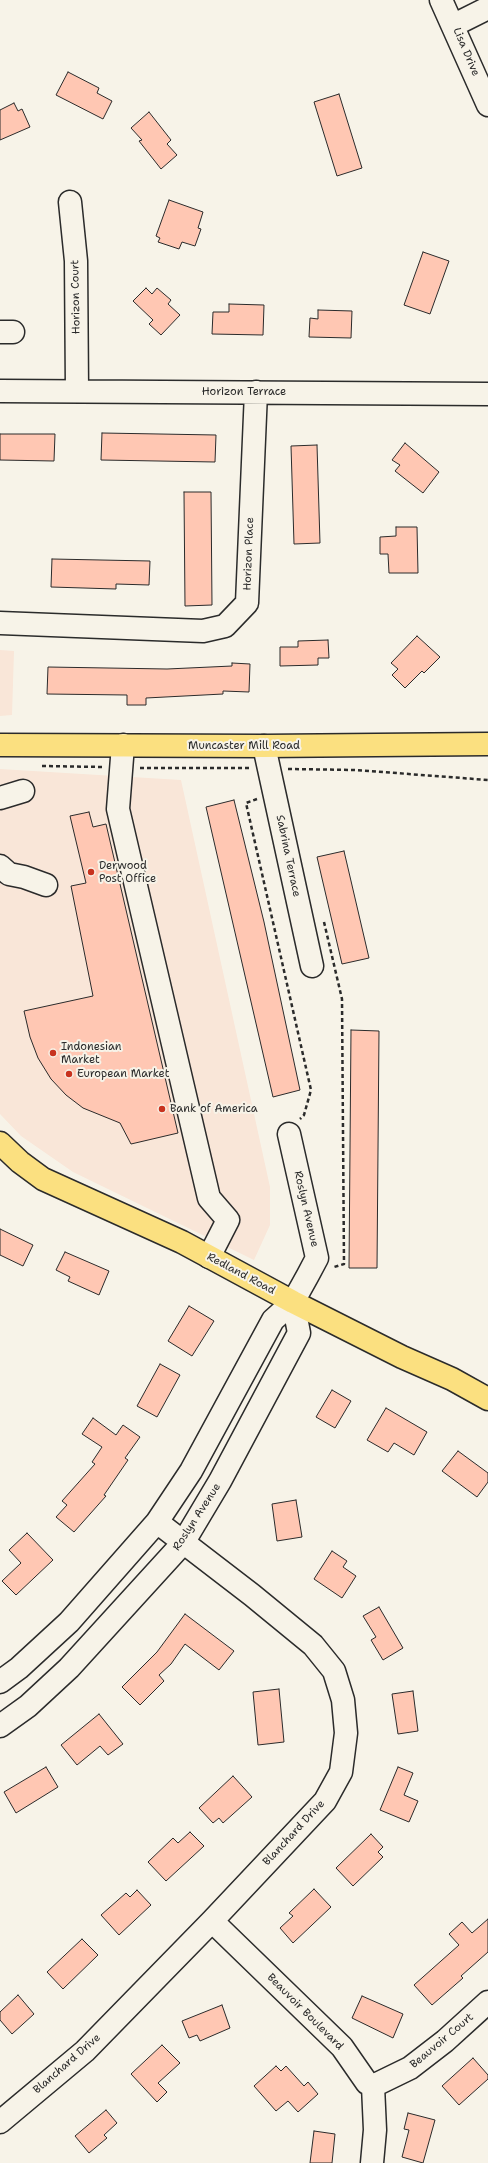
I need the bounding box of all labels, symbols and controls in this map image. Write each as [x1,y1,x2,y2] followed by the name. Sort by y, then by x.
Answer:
[450,26,482,78] street label: Lisa Drive
[69,260,83,334] street label: Horizon Court
[202,385,286,399] street label: Horizon Terrace
[241,517,257,591] street label: Horizon Place
[188,739,300,753] street label: Muncaster Mill Road
[273,814,303,898] street label: Sabrina Terrace
[99,859,156,885] place label: Derwood Post Office
[86,867,96,877] marker: Derwood Post Office
[61,1040,121,1066] place label: Indonesian Market
[48,1048,58,1058] marker: Indonesian Market
[77,1067,169,1081] place label: European Market
[64,1069,74,1079] marker: European Market
[170,1102,258,1116] place label: Bank of America
[157,1104,167,1114] marker: Bank of America
[291,1170,321,1248] street label: Roslyn Avenue
[205,1250,277,1298] street label: Redland Road
[170,1481,224,1553] street label: Roslyn Avenue
[260,1798,328,1868] street label: Blanchard Drive
[264,1971,346,2053] street label: Beauvoir Boulevard
[408,2011,476,2071] street label: Beauvoir Court
[31,2031,103,2097] street label: Blanchard Drive

